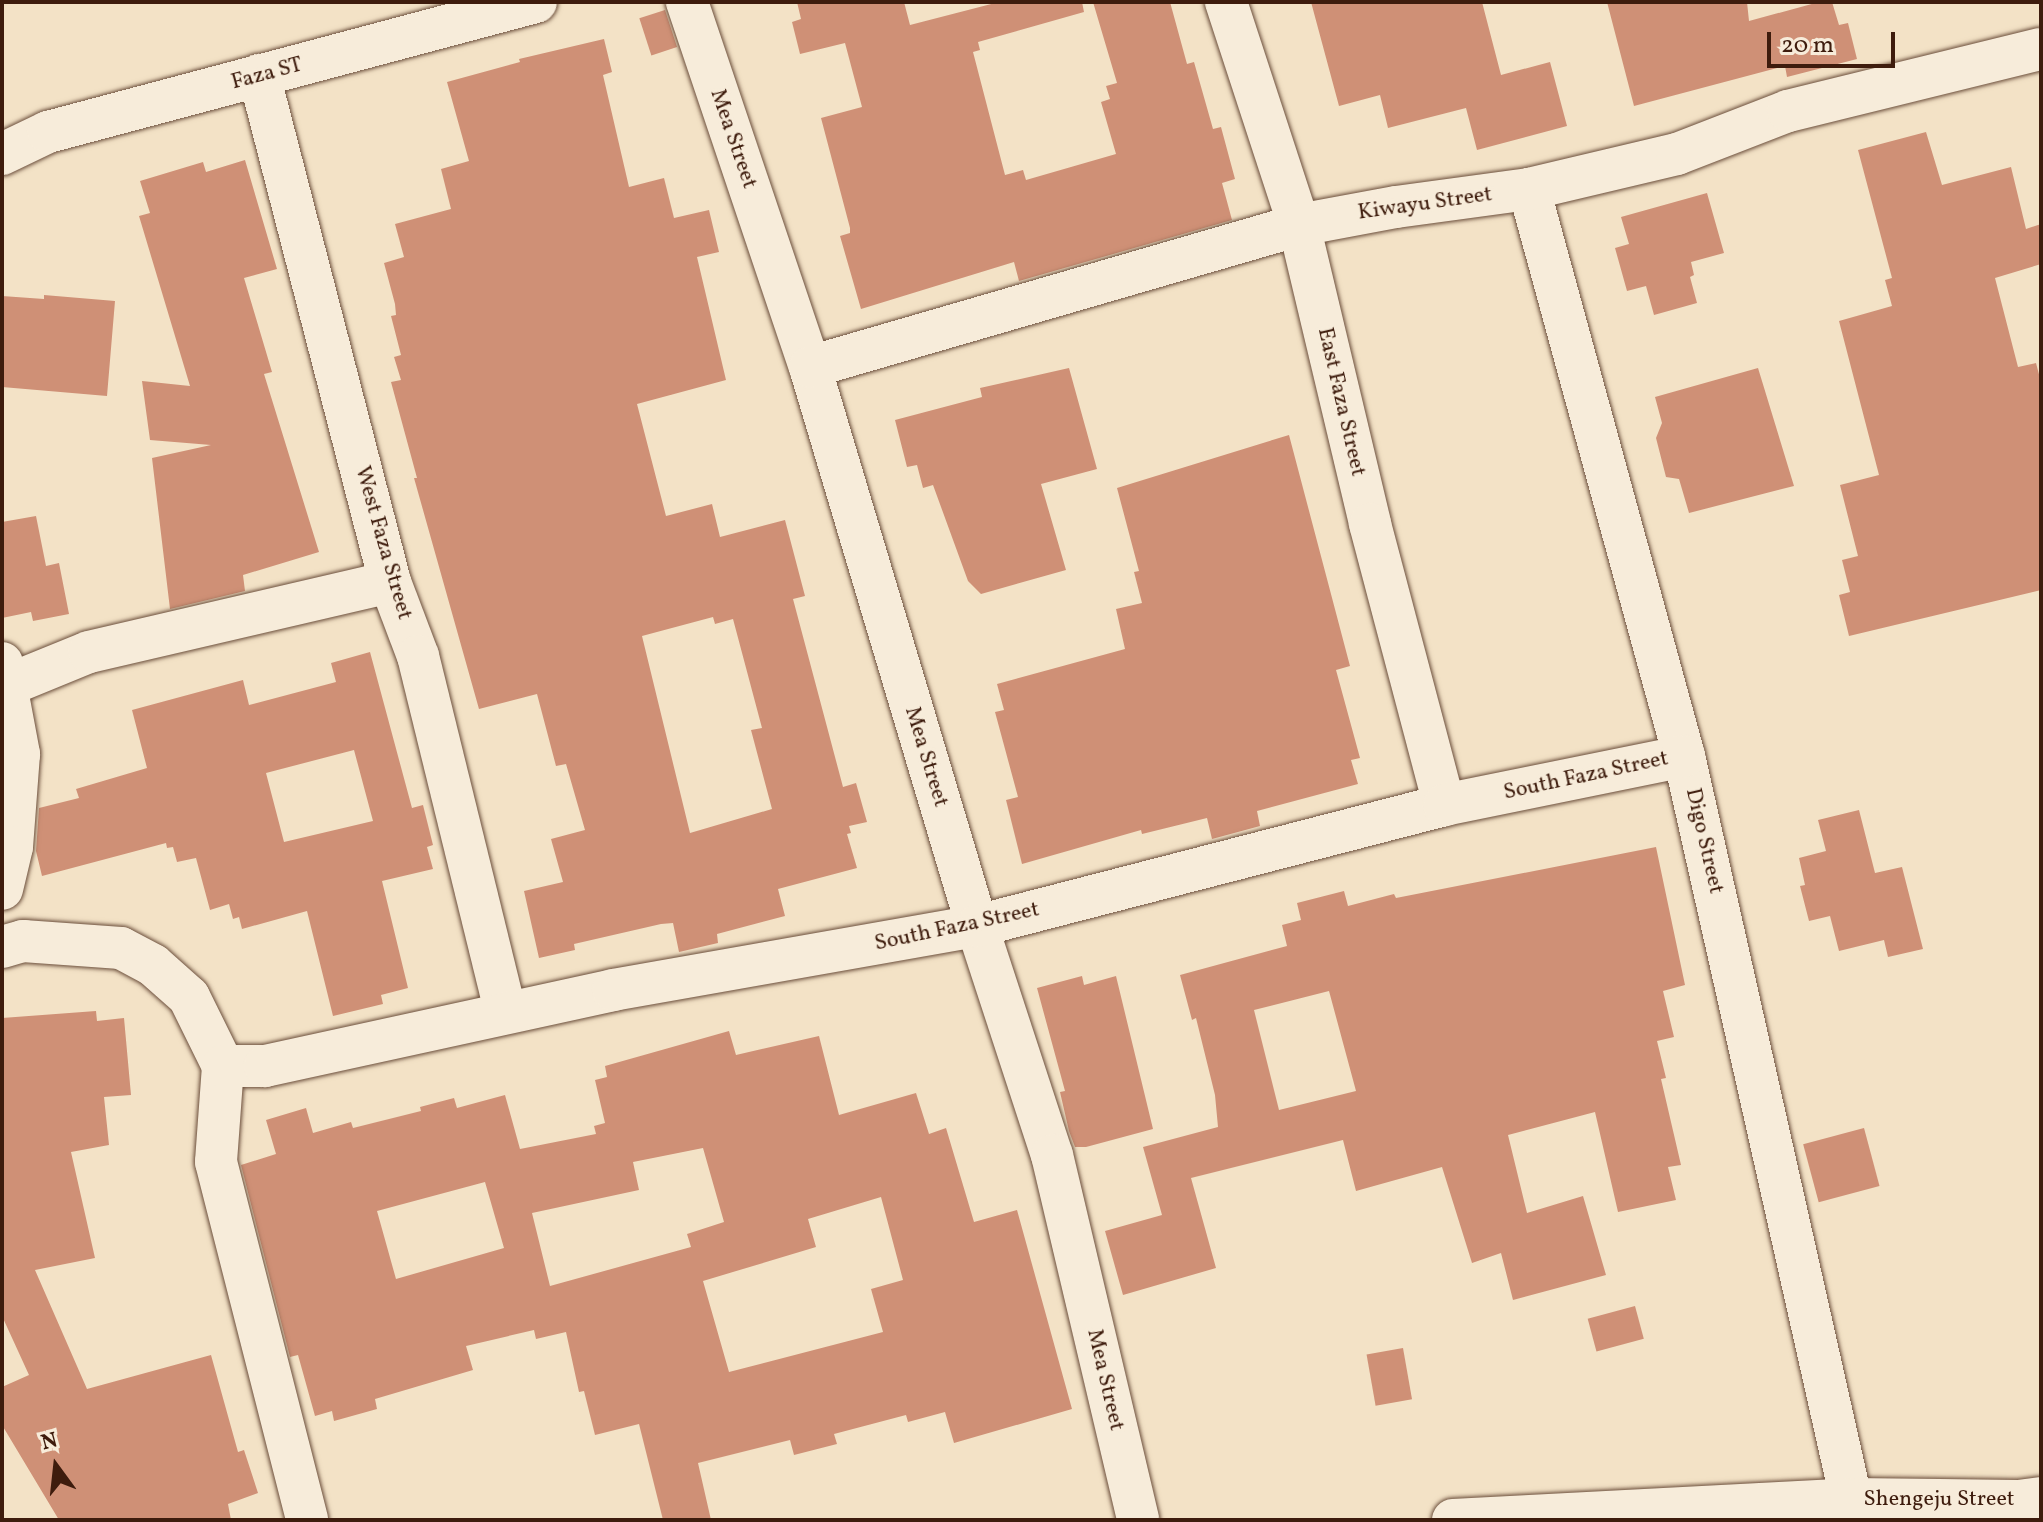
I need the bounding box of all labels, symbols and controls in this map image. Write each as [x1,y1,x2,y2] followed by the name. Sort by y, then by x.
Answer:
[1771,16,1899,66] scale bar
[1781,29,1834,63] text: 20 m
[228,52,306,96] street label: Faza ST
[704,86,762,192] street label: Mea Street
[1356,182,1494,226] street label: Kiwayu Street
[1311,325,1371,479] street label: East Faza Street
[348,463,418,623] street label: West Faza Street
[898,704,954,810] street label: Mea Street
[1501,746,1671,806] street label: South Faza Street
[1679,786,1729,896] street label: Digo Street
[872,897,1042,957] street label: South Faza Street
[1080,1327,1130,1433] street label: Mea Street
[38,1425,61,1459] text: N
[16,1426,96,1506] north arrow
[1863,1487,2015,1513] street label: Shengeju Street

